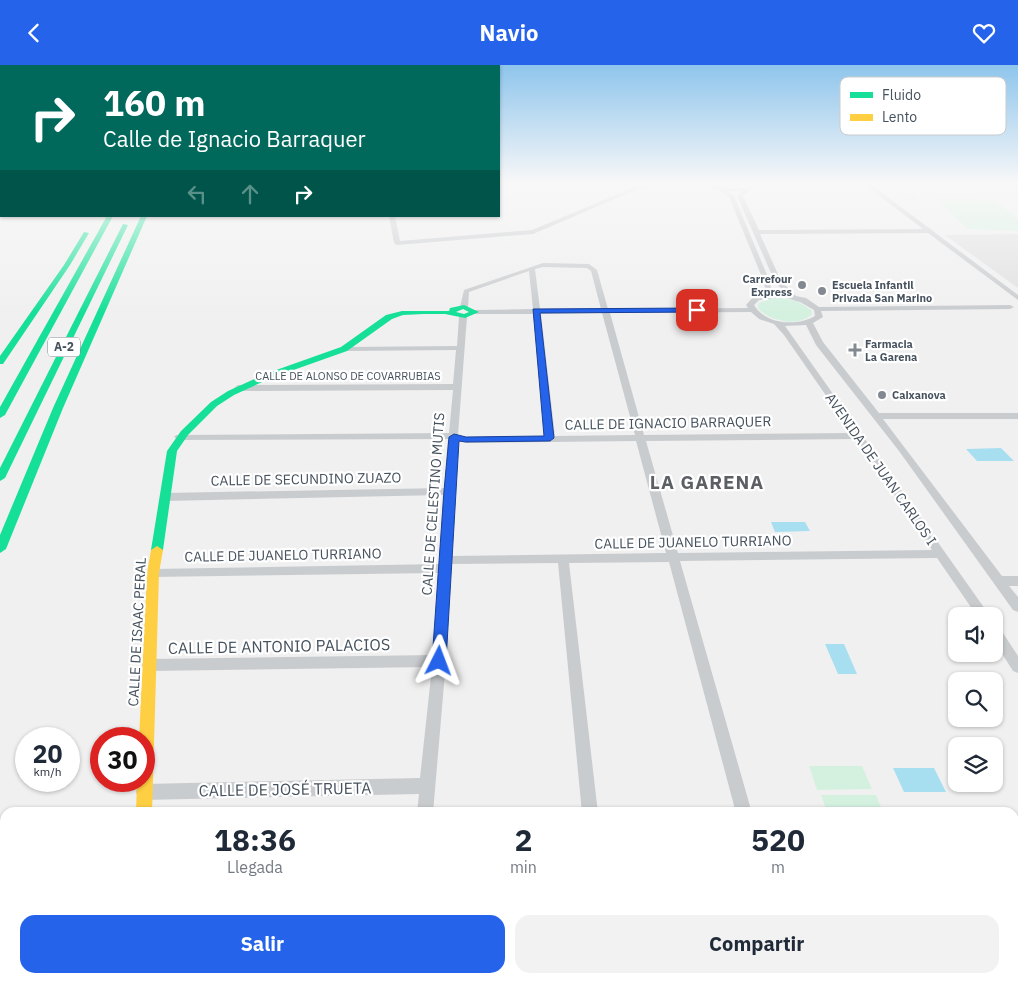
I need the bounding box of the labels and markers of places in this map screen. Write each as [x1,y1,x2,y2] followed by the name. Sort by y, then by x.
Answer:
[742,272,793,299] place label: Carrefour Express
[832,278,932,305] place label: Escuela Infantil Privada San Marino
[796,279,808,291] marker: Carrefour Express
[816,285,828,297] marker: Escuela Infantil Privada San Marino
[676,289,718,331] pin
[865,337,917,364] place label: Farmacia La Garena
[849,344,861,356] marker: Farmacia La Garena
[892,388,946,402] place label: Caixanova
[876,389,888,401] marker: Caixanova

